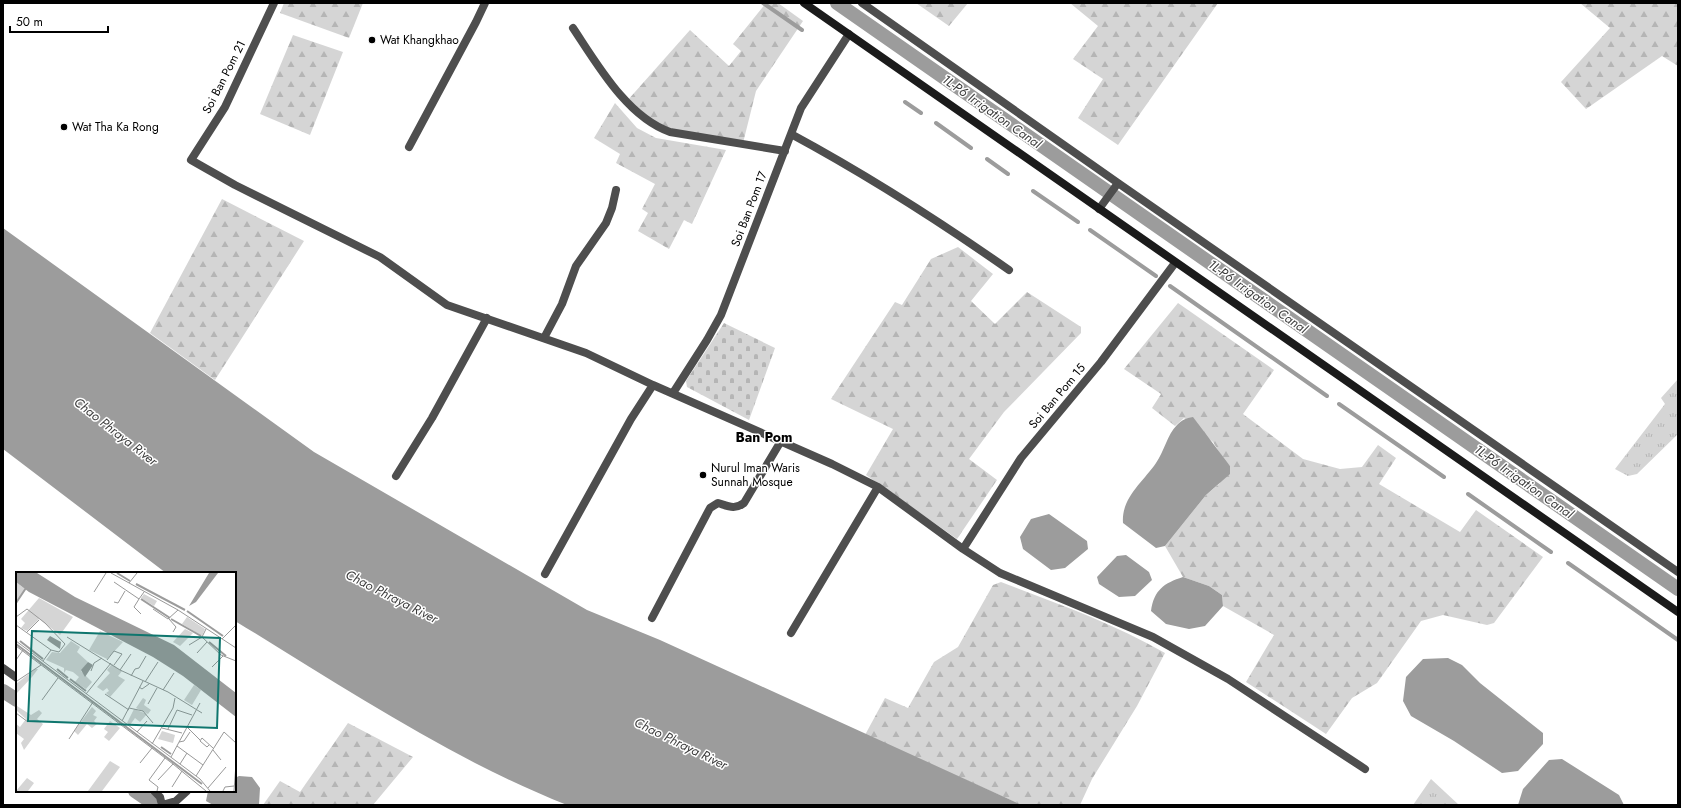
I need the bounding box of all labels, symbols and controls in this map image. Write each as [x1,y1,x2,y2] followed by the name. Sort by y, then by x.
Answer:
[10,8,108,34] scale bar
[16,13,43,31] text: 50 m
[380,31,459,49] place label: Wat Khangkhao
[367,35,377,45] marker: Wat Khangkhao
[198,37,250,117] street label: Soi Ban Pom 21
[938,70,1046,154] water label: 1L-P6 Irrigation Canal
[72,118,159,136] place label: Wat Tha Ka Rong
[59,122,69,132] marker: Wat Tha Ka Rong
[726,168,772,249] street label: Soi Ban Pom 17
[1204,255,1312,339] water label: 1L-P6 Irrigation Canal
[1024,359,1090,432] street label: Soi Ban Pom 15
[70,393,162,471] water label: Chao Phraya River
[735,427,793,447] district label: Ban Pom
[1470,440,1578,524] water label: 1L-P6 Irrigation Canal
[711,459,800,491] place label: Nurul Iman Waris Sunnah Mosque
[698,470,708,480] marker: Nurul Iman Waris Sunnah Mosque
[342,565,442,628] water label: Chao Phraya River
[16,572,236,792] inset map
[631,713,731,775] water label: Chao Phraya River

